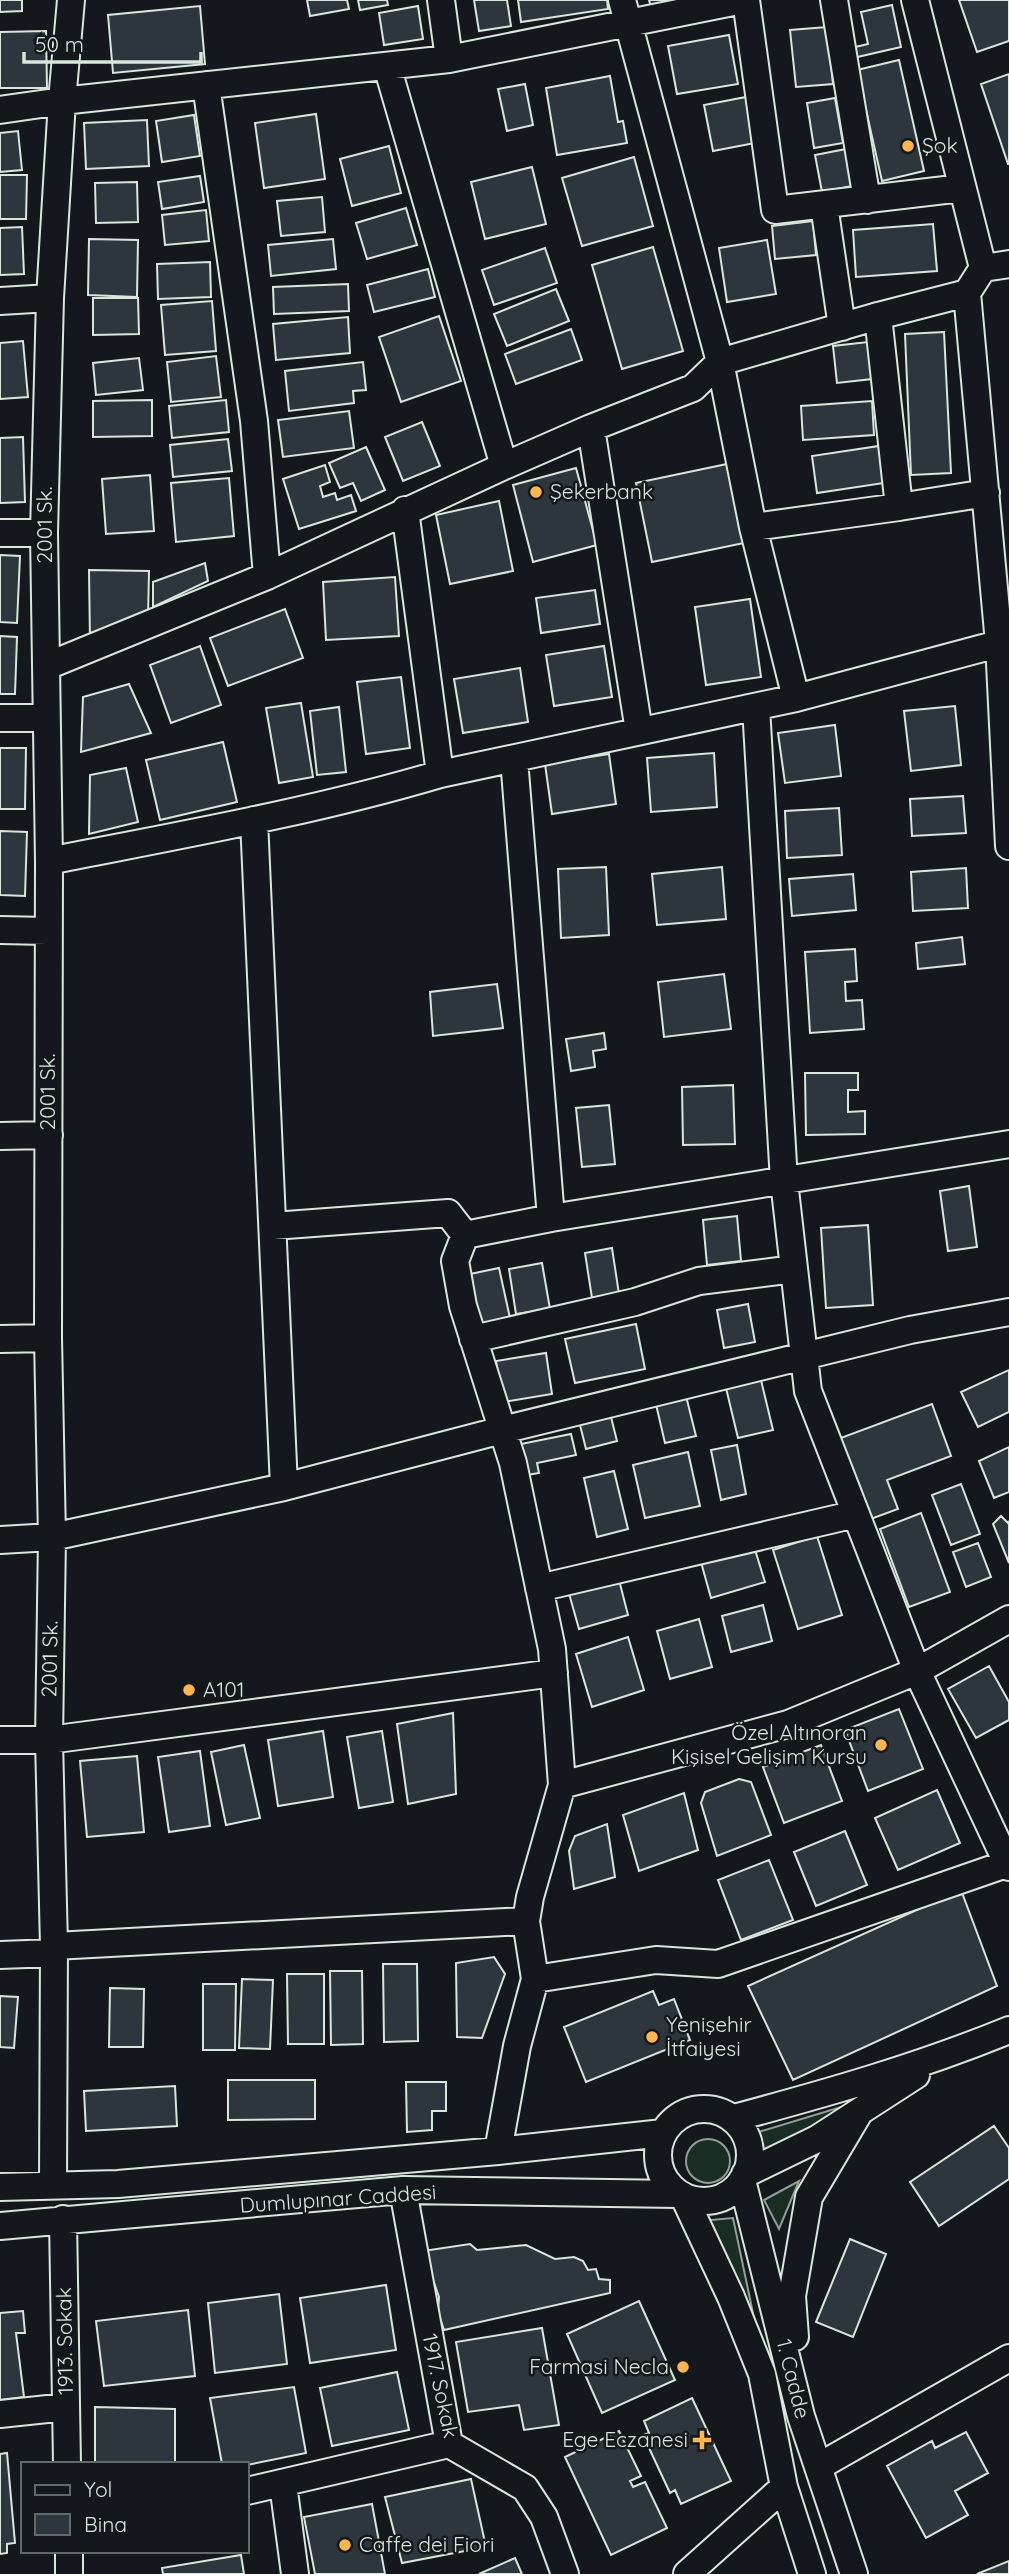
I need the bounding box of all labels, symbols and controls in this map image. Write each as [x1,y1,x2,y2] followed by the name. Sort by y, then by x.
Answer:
[24,21,201,65] scale bar
[35,31,84,57] text: 50 m
[922,132,958,158] place label: Şok
[900,138,916,154] marker: Şok
[550,478,653,504] place label: Şekerbank
[528,484,544,500] marker: Şekerbank
[31,487,57,563] street label: 2001 Sk.
[34,1054,60,1130] street label: 2001 Sk.
[35,1620,63,1698] street label: 2001 Sk.
[203,1676,245,1702] place label: A101
[181,1682,197,1698] marker: A101
[671,1719,867,1769] place label: Özel Altınoran Kişisel Gelişim Kursu
[873,1737,889,1753] marker: Özel Altınoran Kişisel Gelişim Kursu
[666,2011,752,2061] place label: Yenişehir İtfaiyesi
[644,2029,660,2045] marker: Yenişehir İtfaiyesi
[239,2178,437,2218] street label: Dumlupınar Caddesi
[50,2287,78,2395] street label: 1913. Sokak
[417,2331,465,2440] street label: 1917. Sokak
[772,2336,816,2421] street label: 1. Cadde
[529,2353,669,2379] place label: Farmasi Necla
[675,2359,691,2375] marker: Farmasi Necla
[562,2426,688,2452] place label: Ege Eczanesi
[694,2432,710,2448] marker: Ege Eczanesi
[21,2462,248,2553] legend
[84,2476,112,2502] text: Yol
[84,2511,127,2537] text: Bina
[359,2531,495,2557] place label: Caffe dei Fiori
[337,2537,353,2553] marker: Caffe dei Fiori

